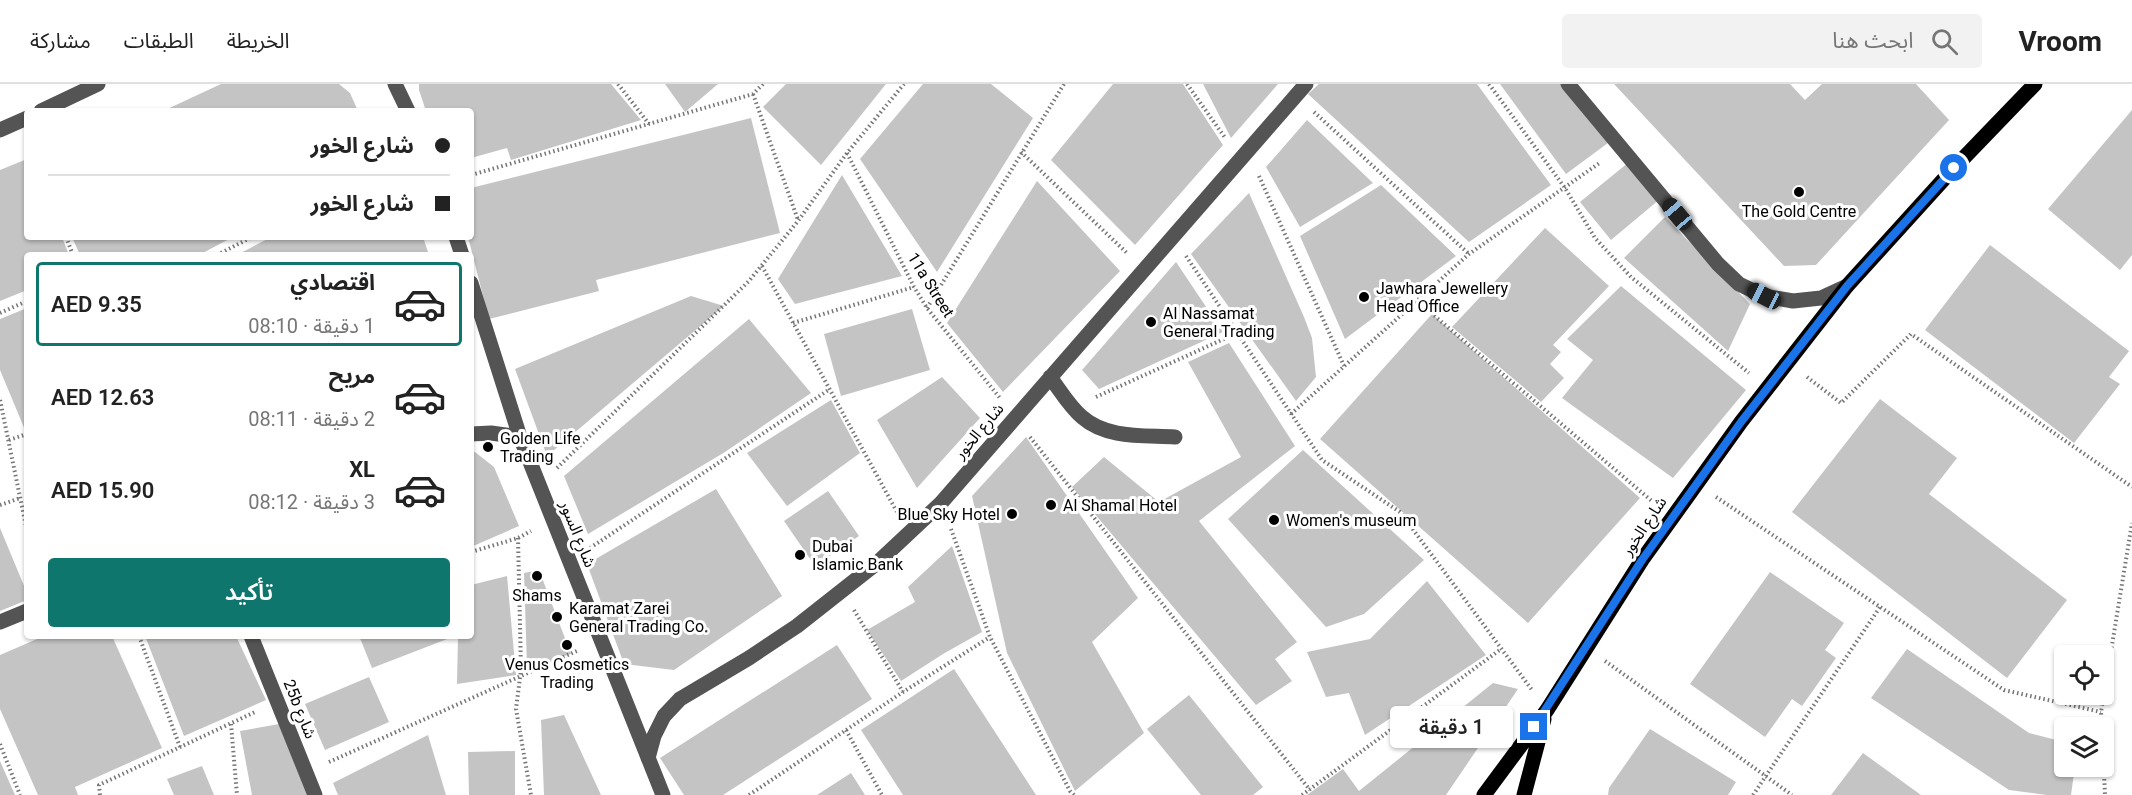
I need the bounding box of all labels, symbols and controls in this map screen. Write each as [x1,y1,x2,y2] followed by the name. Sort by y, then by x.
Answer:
[1562,14,1982,68] search box
[1928,25,1961,58] icon: search
[2018,25,2102,58] text: Vroom
[1832,28,1913,53] text: ابحث هنا
[30,29,91,53] text: مشاركة
[124,29,194,53] text: الطبقات
[227,29,290,53] text: الخريطة
[311,133,414,158] text: شارع الخور
[1940,154,1967,181] route start
[1792,185,1806,199] marker: The Gold Centre
[311,191,414,216] text: شارع الخور
[1659,194,1695,234] car
[1742,202,1856,221] place label: The Gold Centre
[904,249,958,321] street label: 11a Street
[290,270,375,295] text: اقتصادي
[393,277,447,331] icon: car
[1376,279,1509,316] place label: Jawhara Jewellery Head Office
[1744,280,1784,312] car
[1357,290,1371,304] marker: Jawhara Jewellery Head Office
[51,292,142,317] text: AED 9.35
[1163,304,1275,341] place label: Al Nassamat General Trading
[248,314,375,338] text: 1 دقيقة · 08:10
[1144,315,1158,329] marker: Al Nassamat General Trading
[329,363,375,388] text: مريح
[393,370,447,424] icon: car
[51,385,154,410] text: AED 12.63
[950,399,1010,465] street label: شارع الخور
[248,407,375,431] text: 2 دقيقة · 08:11
[500,429,581,466] place label: Golden Life Trading
[481,440,495,454] marker: Golden Life Trading
[349,457,375,482] text: XL
[393,463,447,517] icon: car
[51,478,154,503] text: AED 15.90
[248,490,375,514] text: 3 دقيقة · 08:12
[1617,493,1673,561] street label: شارع الخور
[1063,496,1177,515] place label: Al Shamal Hotel
[553,497,600,571] street label: شارع السور
[1044,498,1058,512] marker: Al Shamal Hotel
[898,505,1000,524] place label: Blue Sky Hotel
[1005,507,1019,521] marker: Blue Sky Hotel
[1286,511,1416,530] place label: Women's museum
[1267,513,1281,527] marker: Women's museum
[812,537,904,574] place label: Dubai Islamic Bank
[793,548,807,562] marker: Dubai Islamic Bank
[48,558,450,627] button: تأكيد
[530,569,544,583] marker: Shams
[512,586,562,605] place label: Shams
[569,599,708,636] place label: Karamat Zarei General Trading Co.
[550,610,564,624] marker: Karamat Zarei General Trading Co.
[560,638,574,652] marker: Venus Cosmetics Trading
[2054,645,2114,777] map controls
[2054,645,2114,705] button: locate
[505,655,629,692] place label: Venus Cosmetics Trading
[277,677,320,742] street label: 25b شارع
[1390,706,1513,748] callout: 1 دقيقة
[1520,713,1547,740] route end
[1419,715,1484,739] text: 1 دقيقة
[2054,717,2114,777] button: layers

